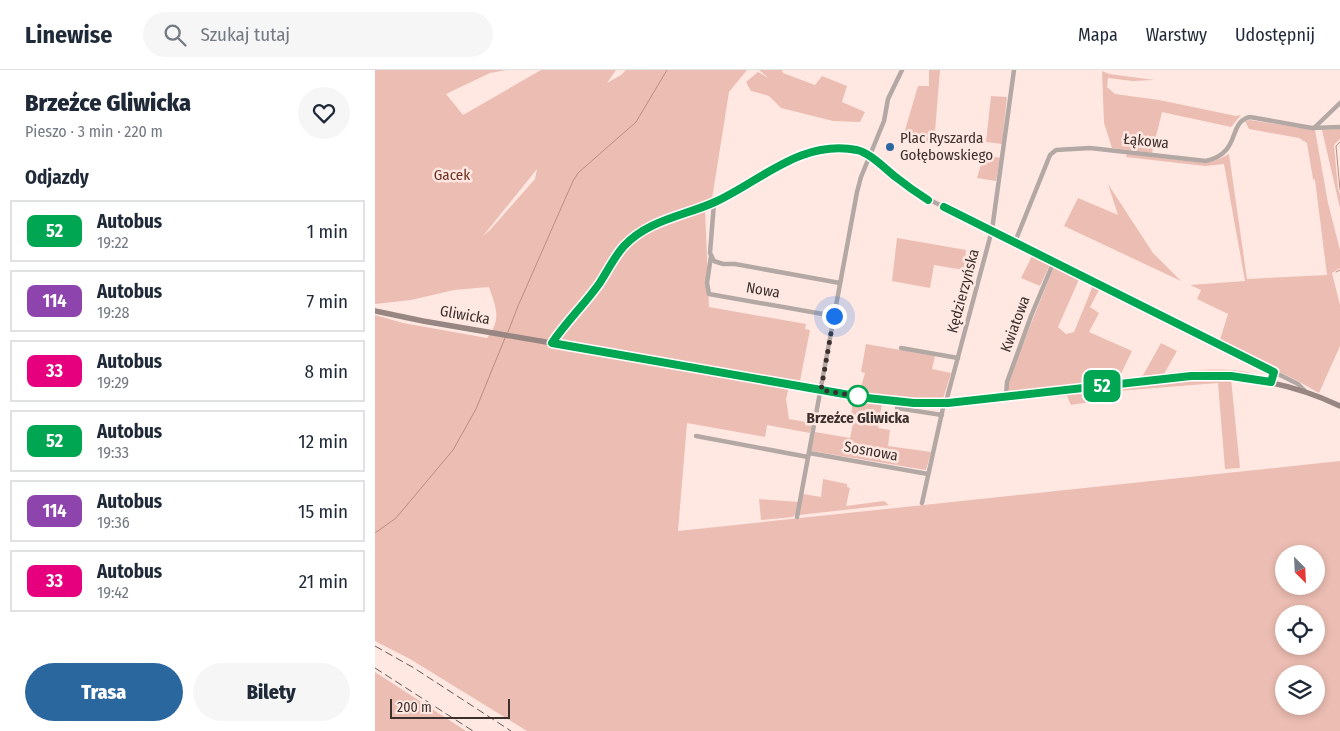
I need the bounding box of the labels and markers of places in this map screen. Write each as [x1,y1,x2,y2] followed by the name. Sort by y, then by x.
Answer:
[900,129,993,164] place label: Plac Ryszarda Gołębowskiego
[884,141,896,153] marker: Plac Ryszarda Gołębowskiego
[847,385,869,407] marker: Brzeźce Gliwicka
[807,409,910,427] place label: Brzeźce Gliwicka

